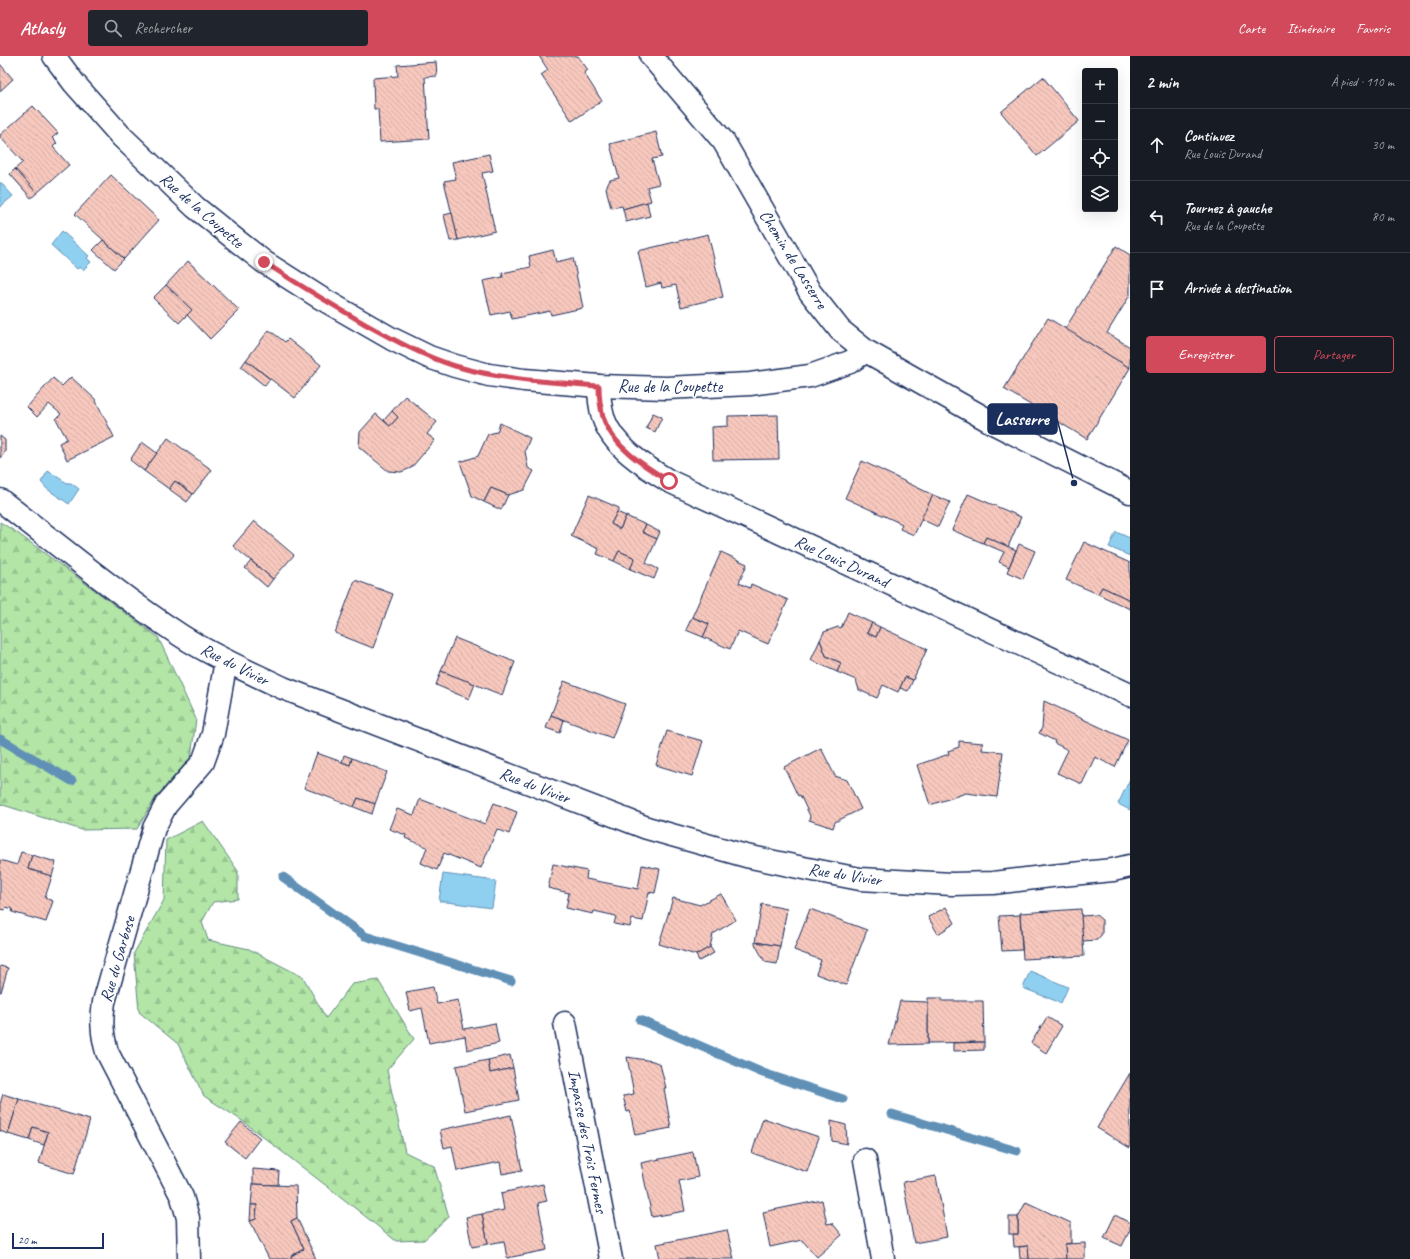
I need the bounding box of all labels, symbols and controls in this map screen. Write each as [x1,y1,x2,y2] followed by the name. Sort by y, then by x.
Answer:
[88,10,368,46] search box
[20,16,64,40] text: Atlasly
[102,17,124,39] icon: search
[134,19,192,38] text: Rechercher
[1238,20,1265,37] text: Carte
[1287,20,1334,37] text: Itinéraire
[1356,20,1390,37] text: Favoris
[1082,68,1118,212] map controls
[1082,68,1118,104] button: +
[1146,72,1179,93] text: 2 min
[1331,74,1394,90] text: À pied · 110 m
[1082,104,1118,140] button: −
[1184,127,1234,146] text: Continuez
[1146,134,1168,156] icon: ahead
[1372,137,1394,153] text: 30 m
[1082,140,1118,176] button: locate
[1184,146,1261,162] text: Rue Louis Durand
[155,168,249,253] street label: Rue de la Coupette
[1082,176,1118,212] button: layers
[1184,199,1271,218] text: Tournez à gauche
[755,206,833,314] street label: Chemin de Lasserre
[1146,206,1168,228] icon: left
[1372,209,1394,225] text: 80 m
[1184,218,1264,234] text: Rue de la Coupette
[255,253,273,271] route end
[1146,278,1168,300] icon: arrive
[1184,279,1292,298] text: Arrivée à destination
[1146,336,1266,373] button: Enregistrer
[1274,336,1394,373] button: Partager
[618,376,724,397] street label: Rue de la Coupette
[988,404,1057,434] callout: Lasserre
[995,408,1051,430] text: Lasserre
[660,472,678,490] route start
[792,531,894,593] street label: Rue Louis Durand
[197,638,274,691] street label: Rue du Vivier
[497,762,575,809] street label: Rue du Vivier
[807,858,885,891] street label: Rue du Vivier
[95,912,140,1004] street label: Rue du Garbose
[563,1068,612,1216] street label: Impasse des Trois Fermes
[12,1231,104,1250] scale bar
[18,1233,37,1247] text: 20 m

